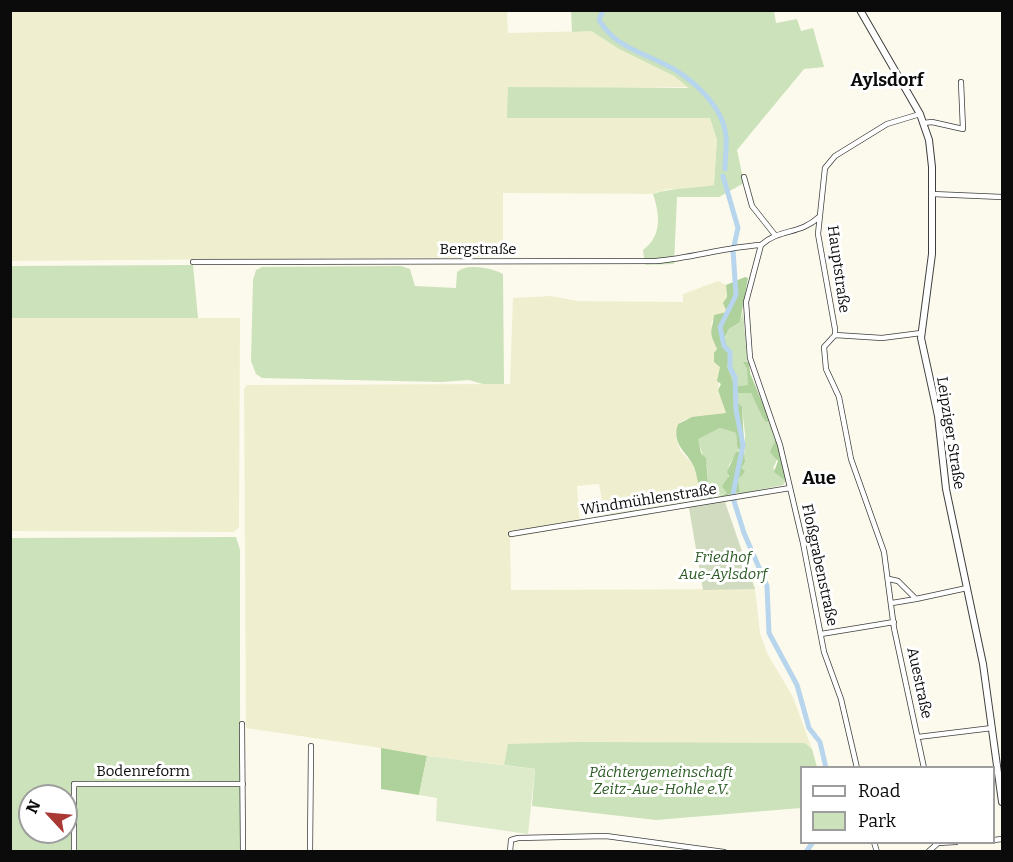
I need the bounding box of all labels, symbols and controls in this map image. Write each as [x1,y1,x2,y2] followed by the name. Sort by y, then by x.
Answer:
[851,70,923,92] district label: Aylsdorf
[823,224,853,314] street label: Hauptstraße
[439,241,517,259] street label: Bergstraße
[932,375,968,491] street label: Leipziger Straße
[802,468,836,490] district label: Aue
[580,480,718,520] street label: Windmühlenstraße
[797,502,841,628] street label: Floßgrabenstraße
[679,549,767,584] park label: Friedhof Aue-Aylsdorf
[903,646,935,720] street label: Auestraße
[96,763,190,781] street label: Bodenreform
[589,764,733,799] park label: Pächtergemeinschaft Zeitz-Aue-Hohle e.V.
[800,766,995,844] legend
[858,780,900,802] text: Road
[18,784,78,844] north arrow
[22,797,44,816] text: N
[858,810,896,832] text: Park

